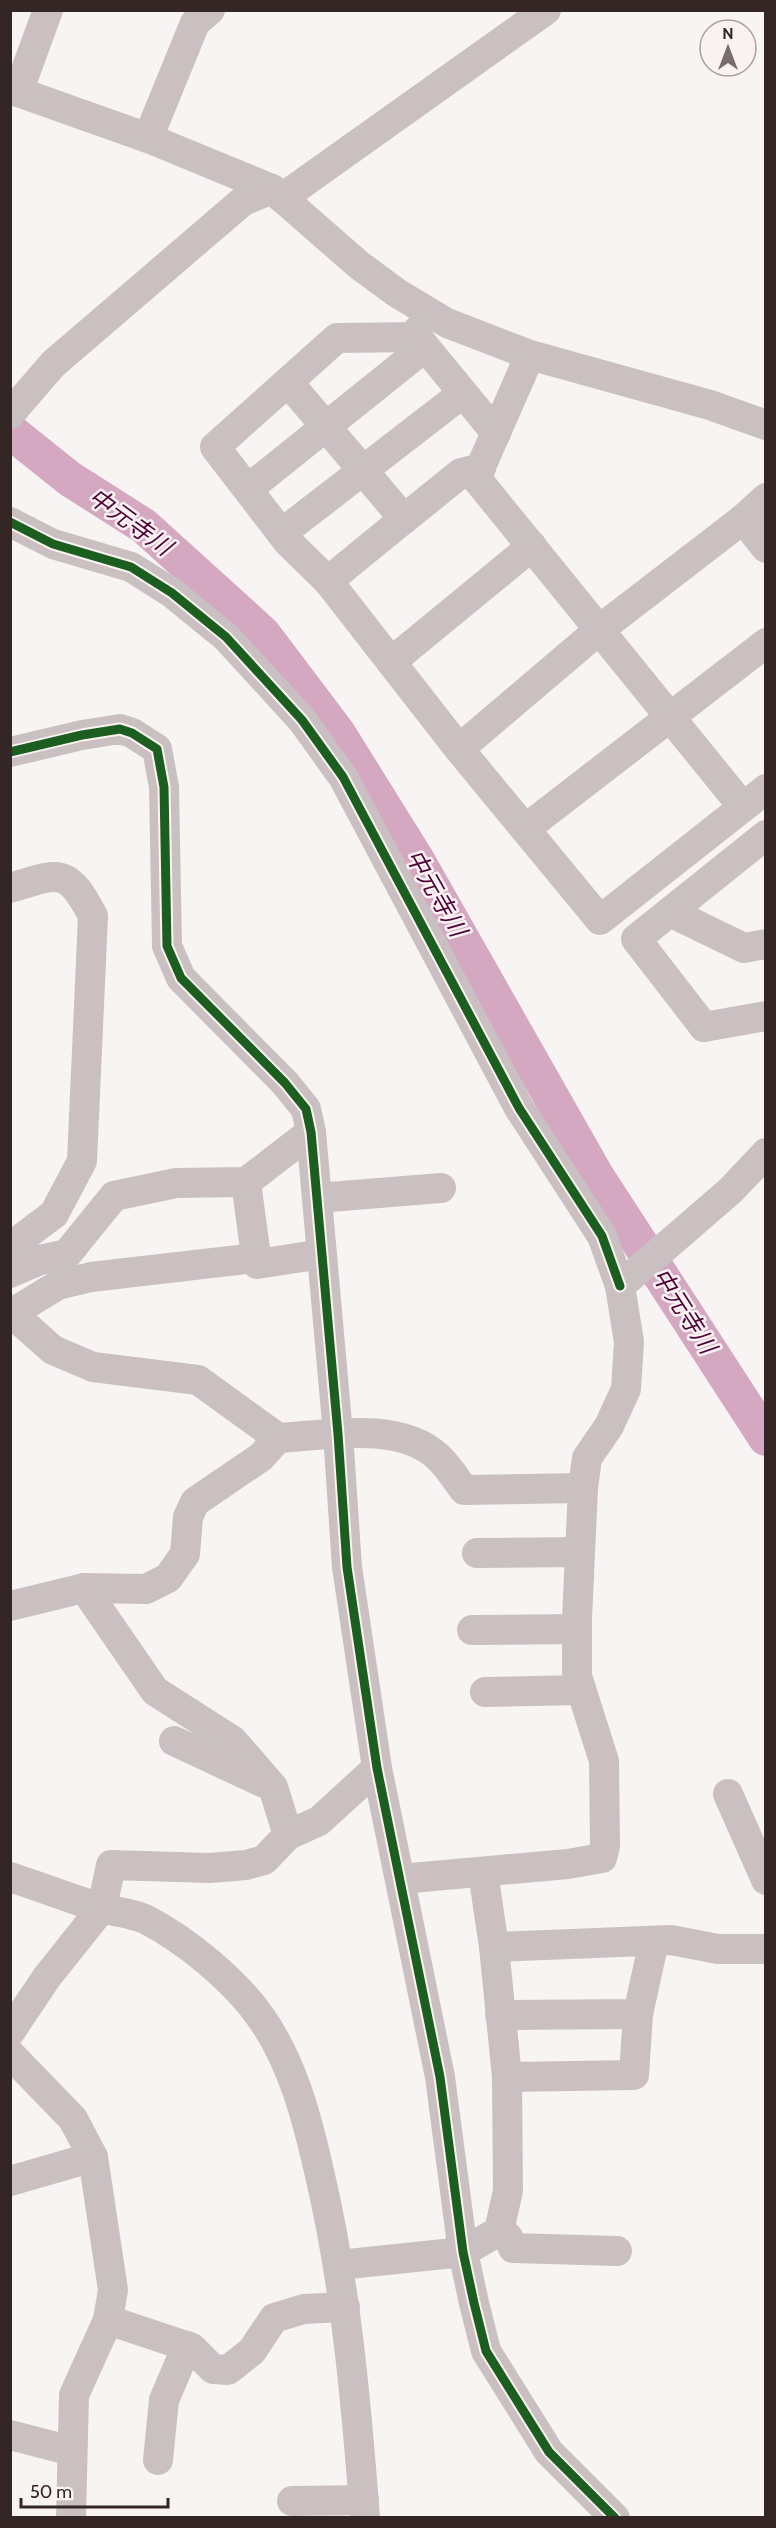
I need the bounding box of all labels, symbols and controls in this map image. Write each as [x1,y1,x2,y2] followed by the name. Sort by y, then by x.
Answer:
[698,18,758,78] north arrow
[722,24,734,43] text: N
[83,482,180,563] water label: 中元寺川
[400,844,474,944] water label: 中元寺川
[646,1263,724,1361] water label: 中元寺川
[21,2471,168,2509] scale bar
[30,2481,72,2503] text: 50 m

